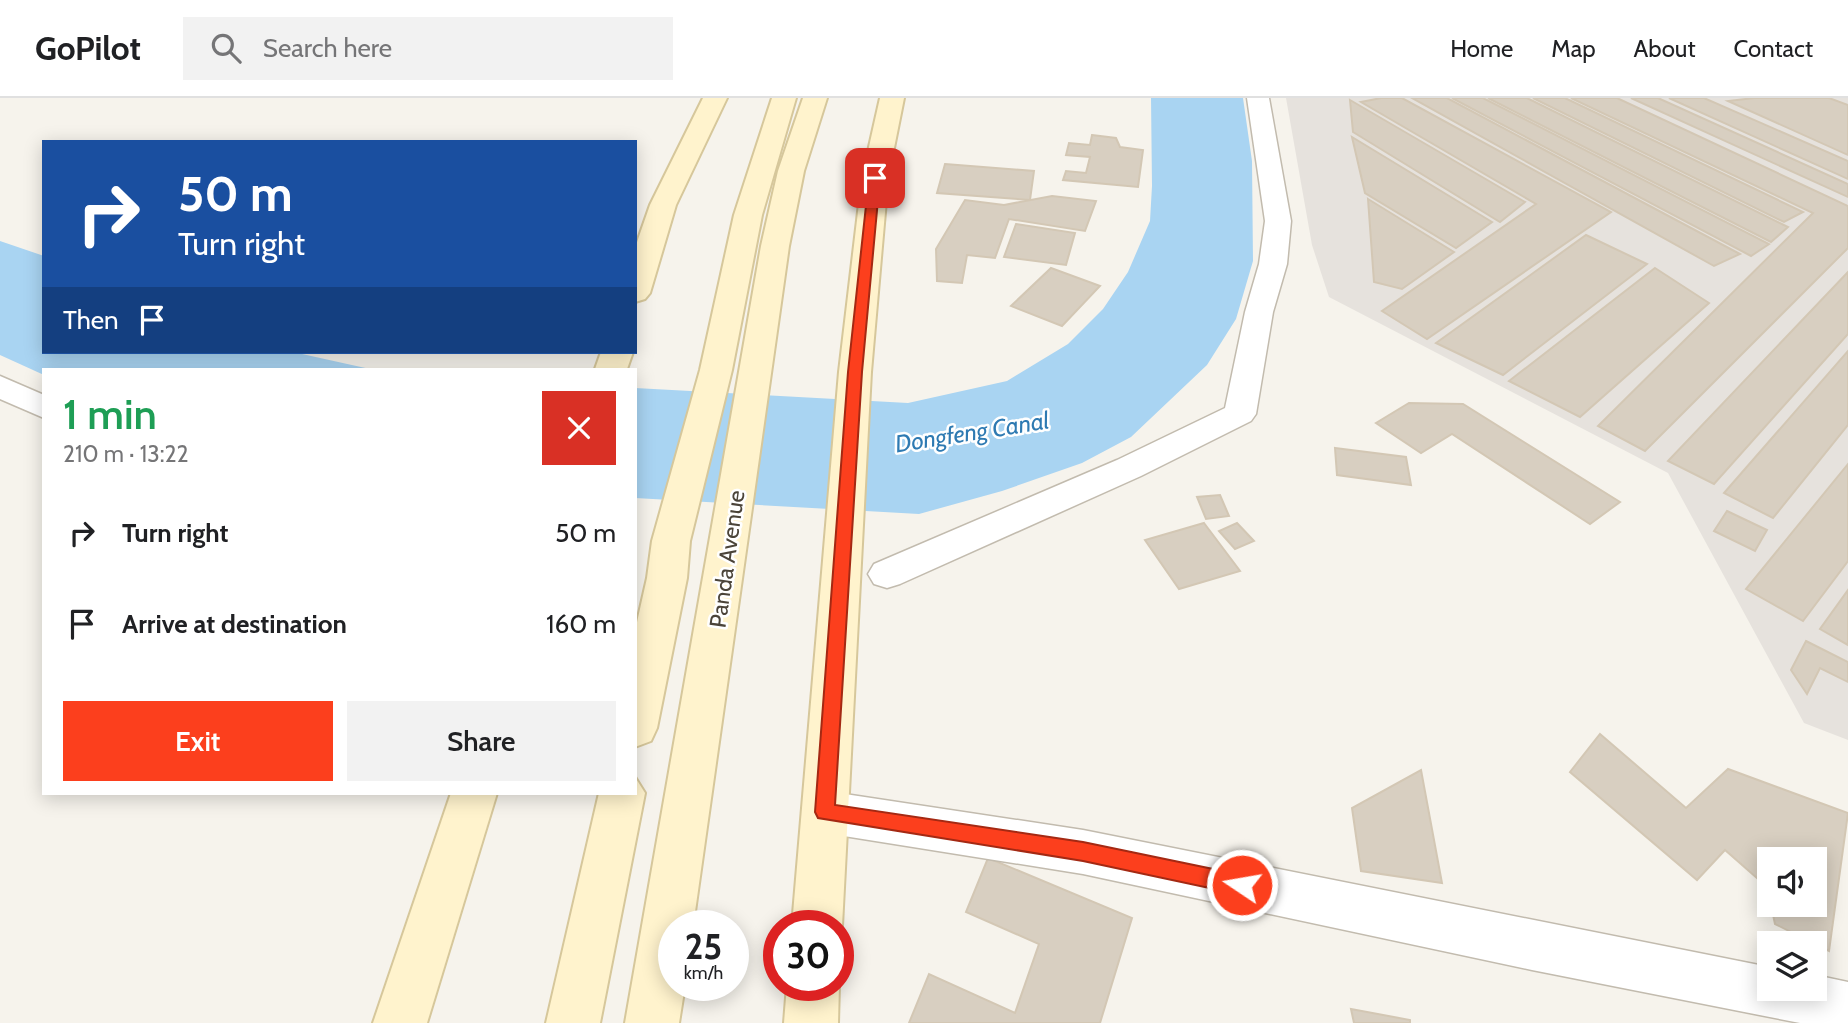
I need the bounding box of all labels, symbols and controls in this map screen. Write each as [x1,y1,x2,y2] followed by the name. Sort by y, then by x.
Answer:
[183,17,673,80] search box
[35,28,141,68] text: GoPilot
[207,29,245,67] icon: search
[263,32,392,64] text: Search here
[1450,34,1513,63] text: Home
[1551,34,1596,63] text: Map
[1634,34,1696,63] text: About
[1734,34,1813,63] text: Contact
[845,148,905,208] pin
[856,159,894,197] icon: arrive
[178,164,293,223] text: 50 m
[63,168,154,259] icon: right
[178,224,305,263] text: Turn right
[133,301,171,339] icon: arrive
[63,304,119,336] text: Then
[63,388,157,440] text: 1 min
[542,391,616,465] button: close
[893,405,1051,458] water label: Dongfeng Canal
[63,440,189,468] text: 210 m · 13:22
[703,488,751,630] street label: Panda Avenue
[63,514,101,552] icon: right
[122,517,228,549] text: Turn right
[555,517,616,549] text: 50 m
[63,605,101,643] icon: arrive
[122,608,347,640] text: Arrive at destination
[546,608,616,640] text: 160 m
[63,701,333,781] button: Exit
[347,701,616,781] button: Share
[1757,847,1827,1001] map controls
[1757,847,1827,917] button: sound
[1205,848,1279,922] position arrow
[763,910,854,1001] speed limit sign: 30
[685,925,722,968] text: 25
[1757,931,1827,1001] button: layers
[684,962,723,984] text: km/h

